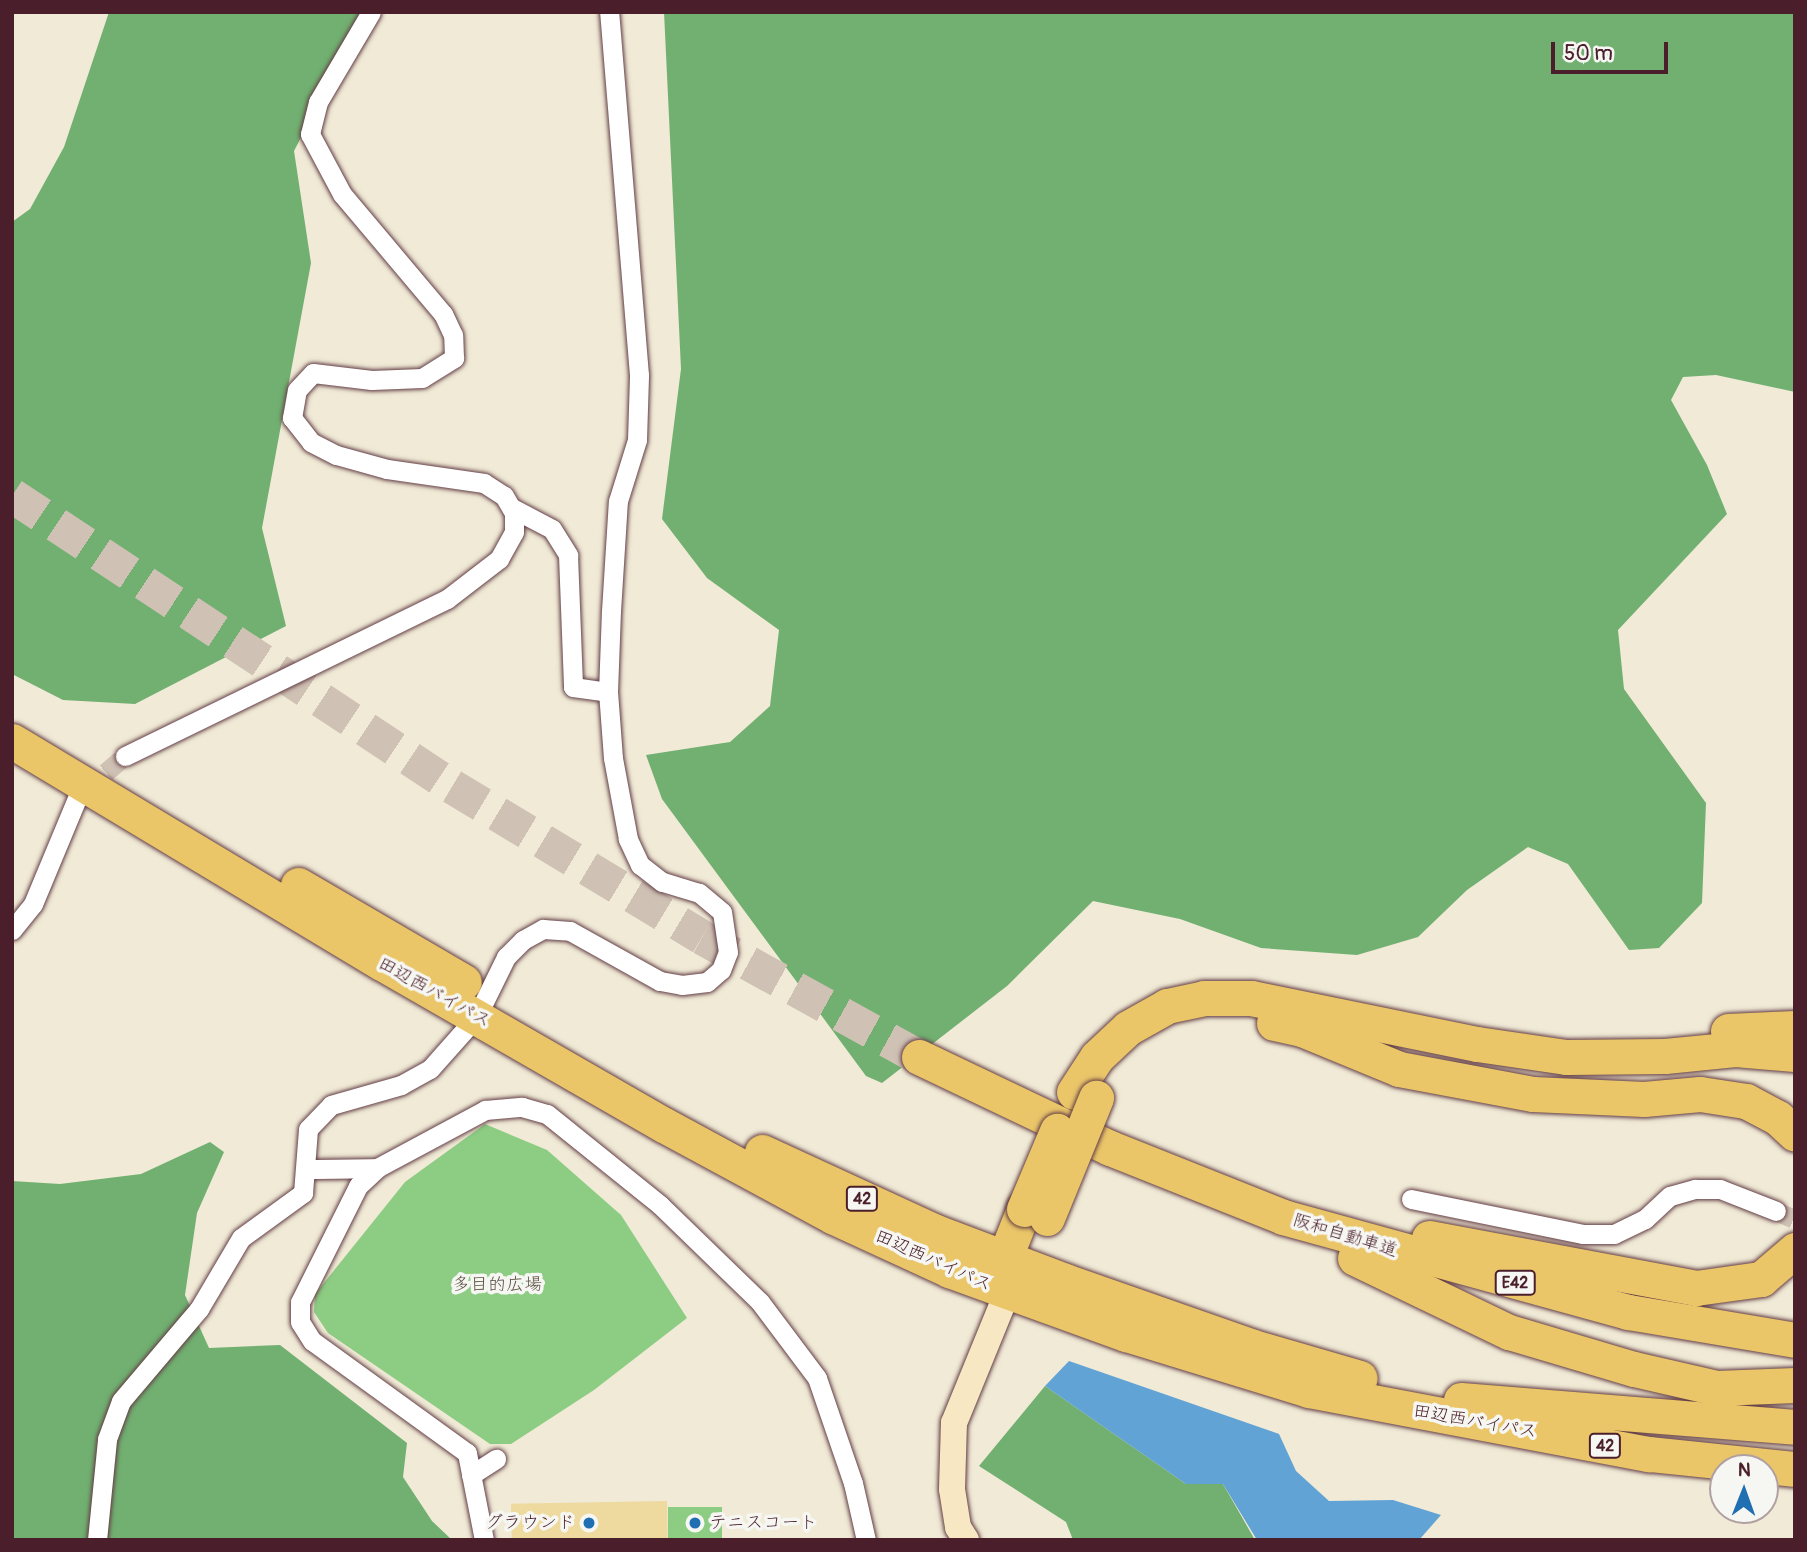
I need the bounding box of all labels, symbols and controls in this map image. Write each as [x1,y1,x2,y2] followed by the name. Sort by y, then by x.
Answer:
[1555,28,1672,72] scale bar
[1564,40,1613,67] text: 50 m
[374,953,494,1033] street label: 田辺西バイパス
[844,1186,880,1212] road number: 42
[1290,1210,1400,1262] street label: 阪和自動車道
[871,1226,995,1296] street label: 田辺西バイパス
[1494,1270,1536,1296] road number: E42
[452,1274,542,1296] park label: 多目的広場
[1411,1400,1539,1444] street label: 田辺西バイパス
[1588,1434,1622,1458] road number: 42
[1709,1454,1779,1524] north arrow
[1738,1458,1751,1482] text: N
[485,1512,575,1534] place label: グラウンド
[709,1512,817,1534] place label: テニスコート
[581,1515,597,1531] marker: グラウンド
[687,1515,703,1531] marker: テニスコート

